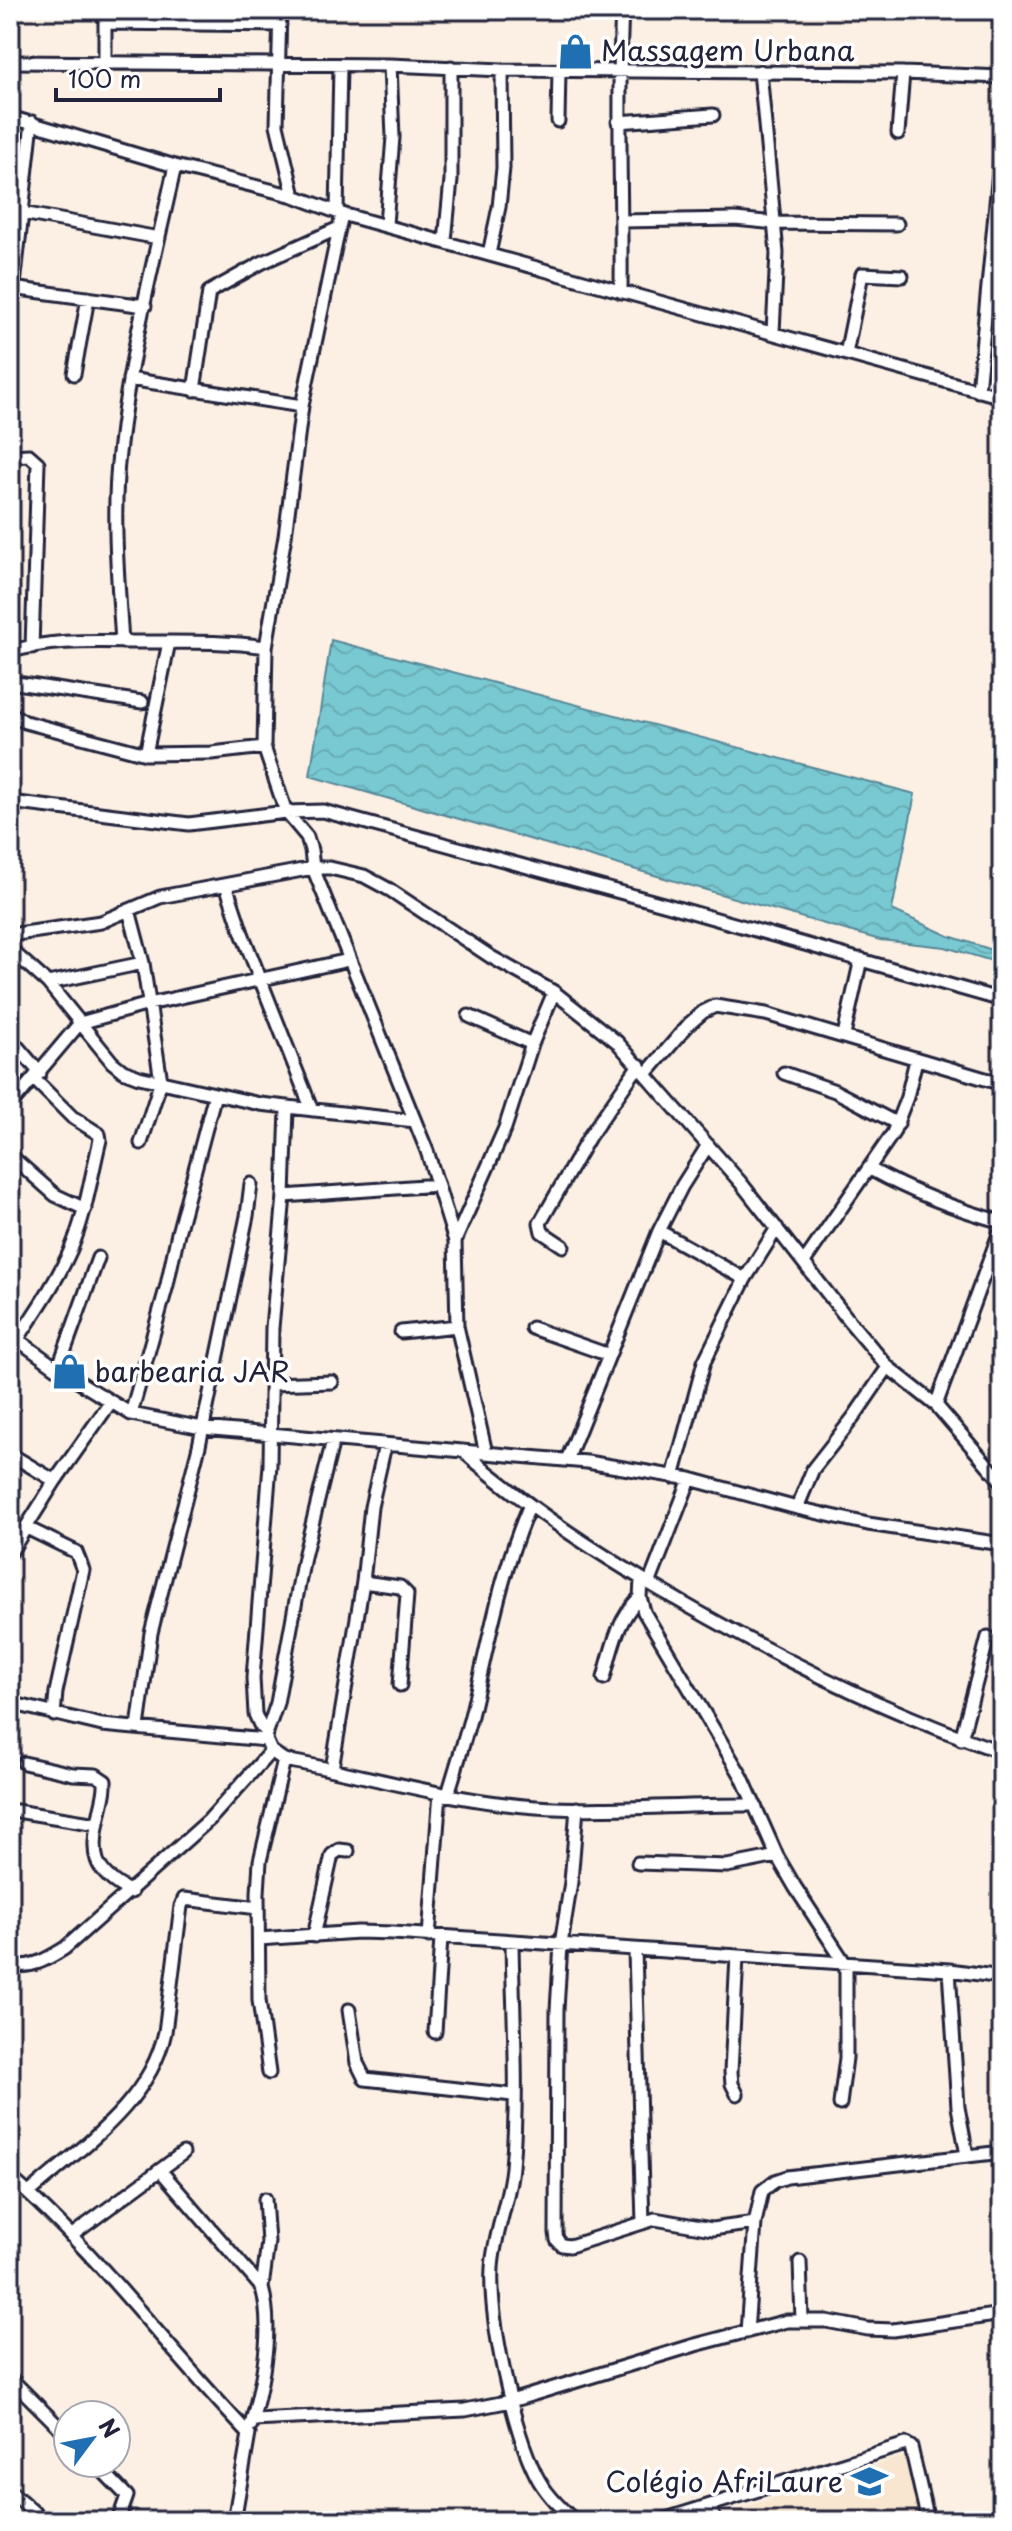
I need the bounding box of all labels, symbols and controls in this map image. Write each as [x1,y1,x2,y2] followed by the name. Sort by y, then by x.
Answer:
[601,28,855,71] place label: Massagem Urbana
[556,32,594,70] shop icon: Massagem Urbana
[56,52,220,102] scale bar
[68,60,141,96] text: 100 m
[95,1349,289,1392] place label: barbearia JAR
[50,1353,88,1391] shop icon: barbearia JAR
[52,2399,132,2479] north arrow
[92,2411,129,2444] text: N
[605,2459,843,2502] place label: Colégio AfriLaure
[850,2463,888,2501] school or university icon: Colégio AfriLaure

